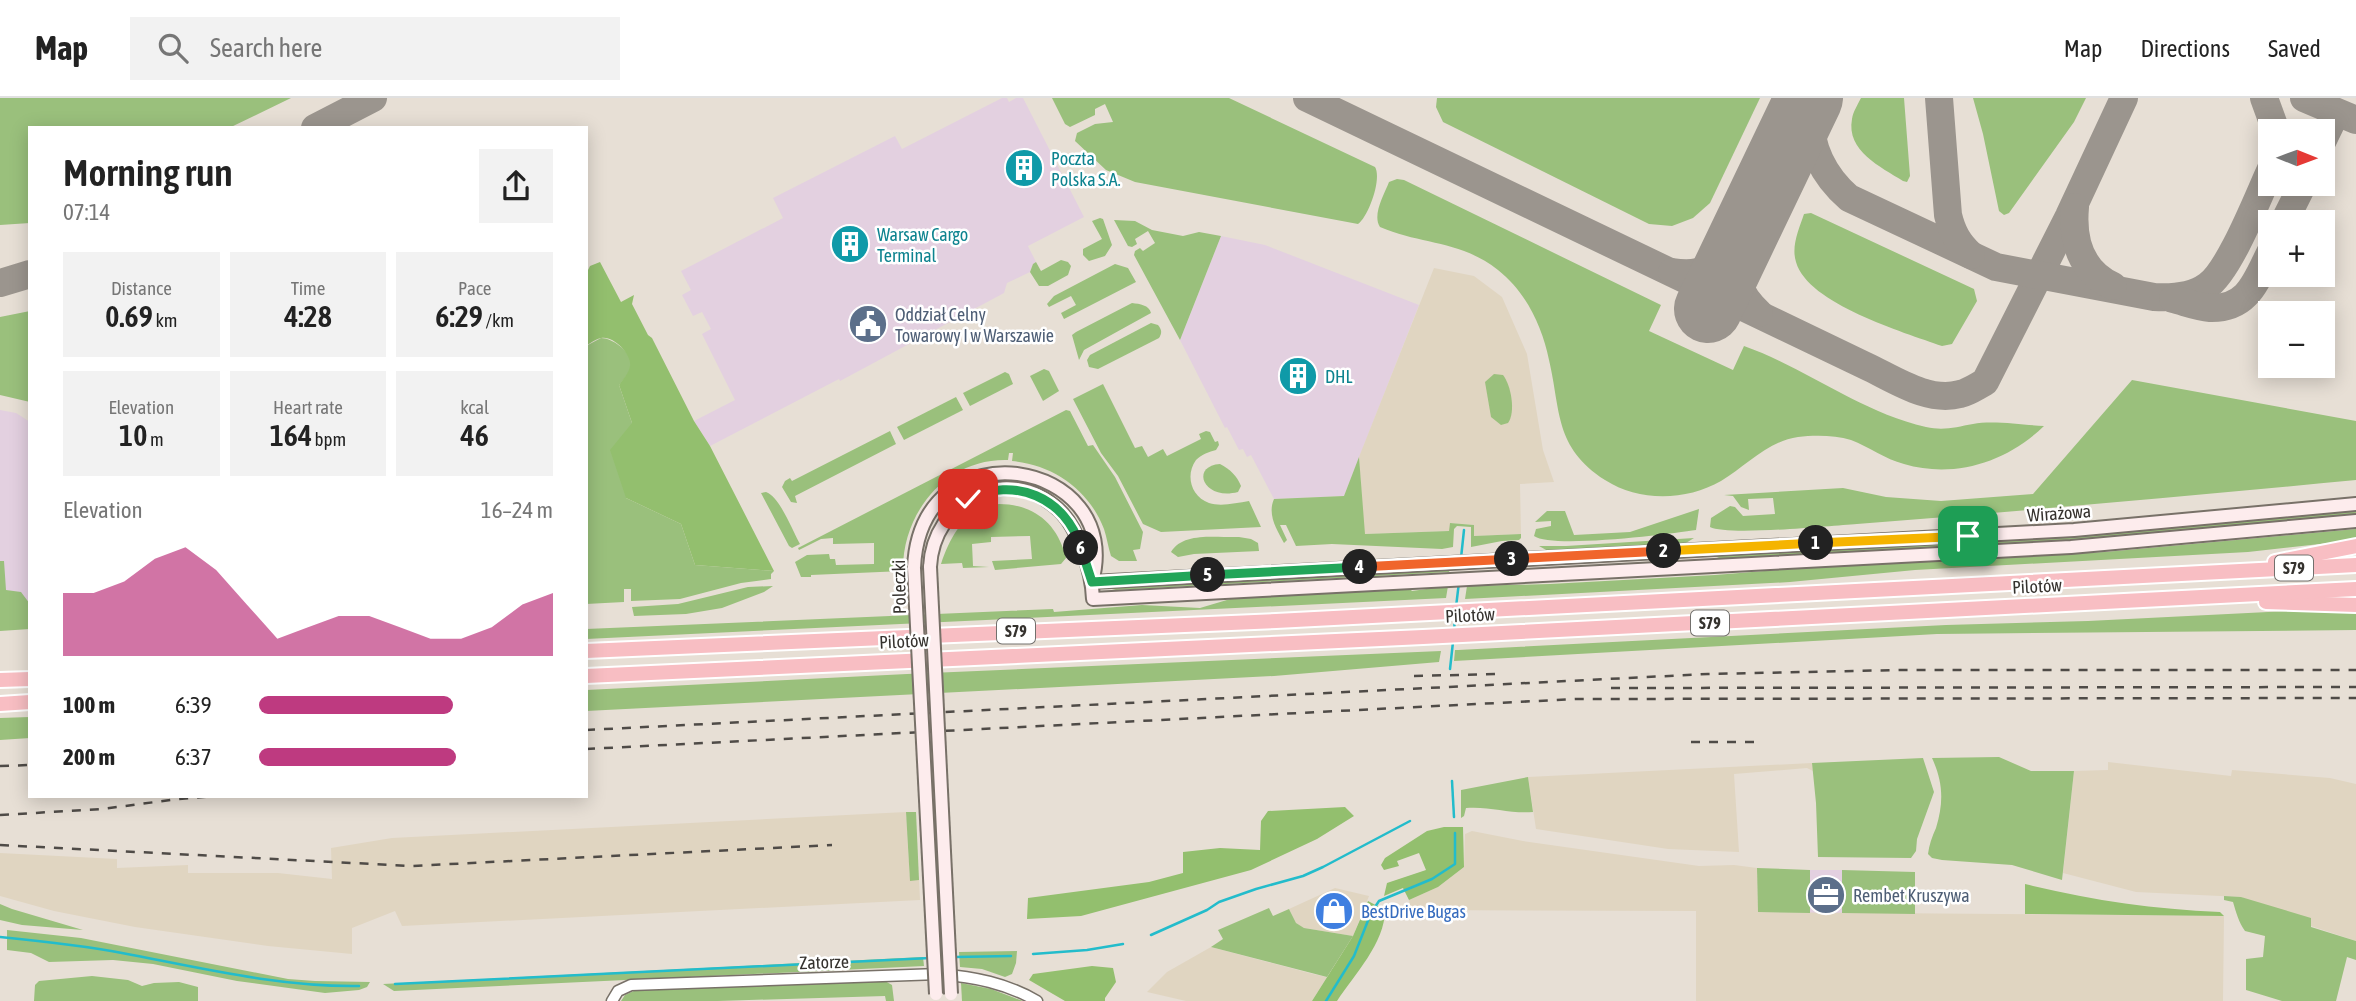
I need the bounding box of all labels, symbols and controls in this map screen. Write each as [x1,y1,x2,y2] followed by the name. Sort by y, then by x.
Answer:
[130,17,620,80] search box
[35,29,88,67] text: Map
[154,29,192,67] icon: search
[210,33,322,63] text: Search here
[2064,35,2102,62] text: Map
[2140,35,2230,62] text: Directions
[2268,35,2321,62] text: Saved
[2258,119,2334,196] north arrow
[2258,119,2335,378] map controls
[1003,147,1045,189] building icon: Poczta Polska S.A.
[1051,148,1121,190] place label: Poczta Polska S.A.
[479,149,553,223] button: share
[63,151,233,194] text: Morning run
[63,199,110,225] text: 07:14
[2258,210,2335,287] button: +
[829,223,871,265] building icon: Warsaw Cargo Terminal
[877,224,968,266] place label: Warsaw Cargo Terminal
[111,277,172,299] text: Distance
[291,277,325,299] text: Time
[458,277,491,299] text: Pace
[105,299,153,333] text: 0.69
[284,299,332,333] text: 4:28
[435,299,483,333] text: 6:29
[2258,301,2335,378] button: −
[847,303,889,345] public building icon: Oddział Celny Towarowy I w Warszawie
[895,304,1054,346] place label: Oddział Celny Towarowy I w Warszawie
[153,309,177,331] text: km
[483,309,514,331] text: /km
[1277,355,1319,397] building icon: DHL
[1325,366,1353,387] place label: DHL
[108,396,174,418] text: Elevation
[273,396,343,418] text: Heart rate
[460,396,489,418] text: kcal
[119,418,147,452] text: 10
[270,418,312,452] text: 164
[461,418,489,452] text: 46
[147,428,164,450] text: m
[312,428,346,450] text: bpm
[938,469,998,529] pin
[949,480,987,518] icon: check
[63,497,143,523] text: Elevation
[481,497,553,523] text: 16–24 m
[2026,500,2092,526] street label: Wirażowa
[1938,506,1998,566] pin
[1949,517,1987,555] icon: arrive
[1798,526,1834,560] pin: 1
[1064,531,1098,566] pin: 6
[1811,531,1820,553] text: 1
[1646,533,1682,568] pin: 2
[1076,536,1085,558] text: 6
[1659,539,1668,561] text: 2
[1494,542,1530,576] pin: 3
[1507,547,1516,569] text: 3
[1342,550,1378,584] pin: 4
[1355,555,1364,577] text: 4
[2275,555,2313,580] road number: S79
[1190,558,1226,592] pin: 5
[888,560,910,614] street label: Poleczki
[1203,563,1212,585] text: 5
[2012,574,2063,598] street label: Pilotów
[1445,603,1496,627] street label: Pilotów
[1691,610,1729,636] road number: S79
[997,618,1035,644] road number: S79
[879,629,930,653] street label: Pilotów
[63,692,115,718] text: 100 m
[175,692,212,718] text: 6:39
[63,744,115,770] text: 200 m
[175,744,212,770] text: 6:37
[1805,874,1847,916] office icon: Rembet Kruszywa
[1853,885,1970,906] place label: Rembet Kruszywa
[1313,890,1355,932] shop icon: BestDrive Bugas
[1361,901,1466,922] place label: BestDrive Bugas
[799,951,849,973] street label: Zatorze

